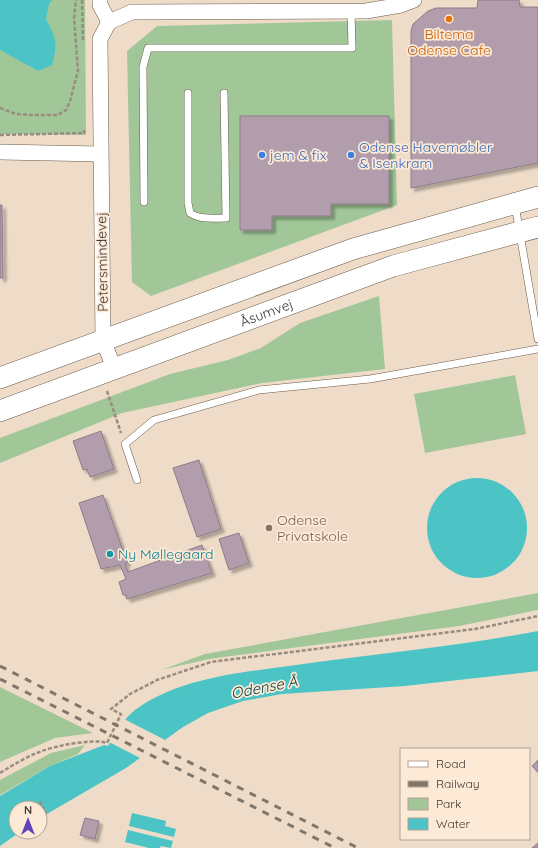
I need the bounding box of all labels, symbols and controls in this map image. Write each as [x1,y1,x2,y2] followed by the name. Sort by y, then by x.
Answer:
[444,14,454,24] marker: Biltema Odense Cafe
[407,25,491,59] place label: Biltema Odense Cafe
[359,138,493,172] place label: Odense Havemøbler & Isenkram
[269,146,327,164] place label: jem & fix
[257,150,267,160] marker: jem & fix
[346,150,356,160] marker: Odense Havemøbler & Isenkram
[92,212,112,312] street label: Petersmindevej
[237,295,296,331] street label: Åsumvej
[277,511,348,545] place label: Odense Privatskole
[264,523,274,533] marker: Odense Privatskole
[118,545,213,563] place label: Ny Møllegaard
[105,549,115,559] marker: Ny Møllegaard
[229,671,299,703] water label: Odense Å
[400,748,530,840] legend
[436,756,466,771] text: Road
[436,776,480,791] text: Railway
[436,796,461,811] text: Park
[8,800,48,840] north arrow
[24,803,32,817] text: N
[436,816,471,831] text: Water

